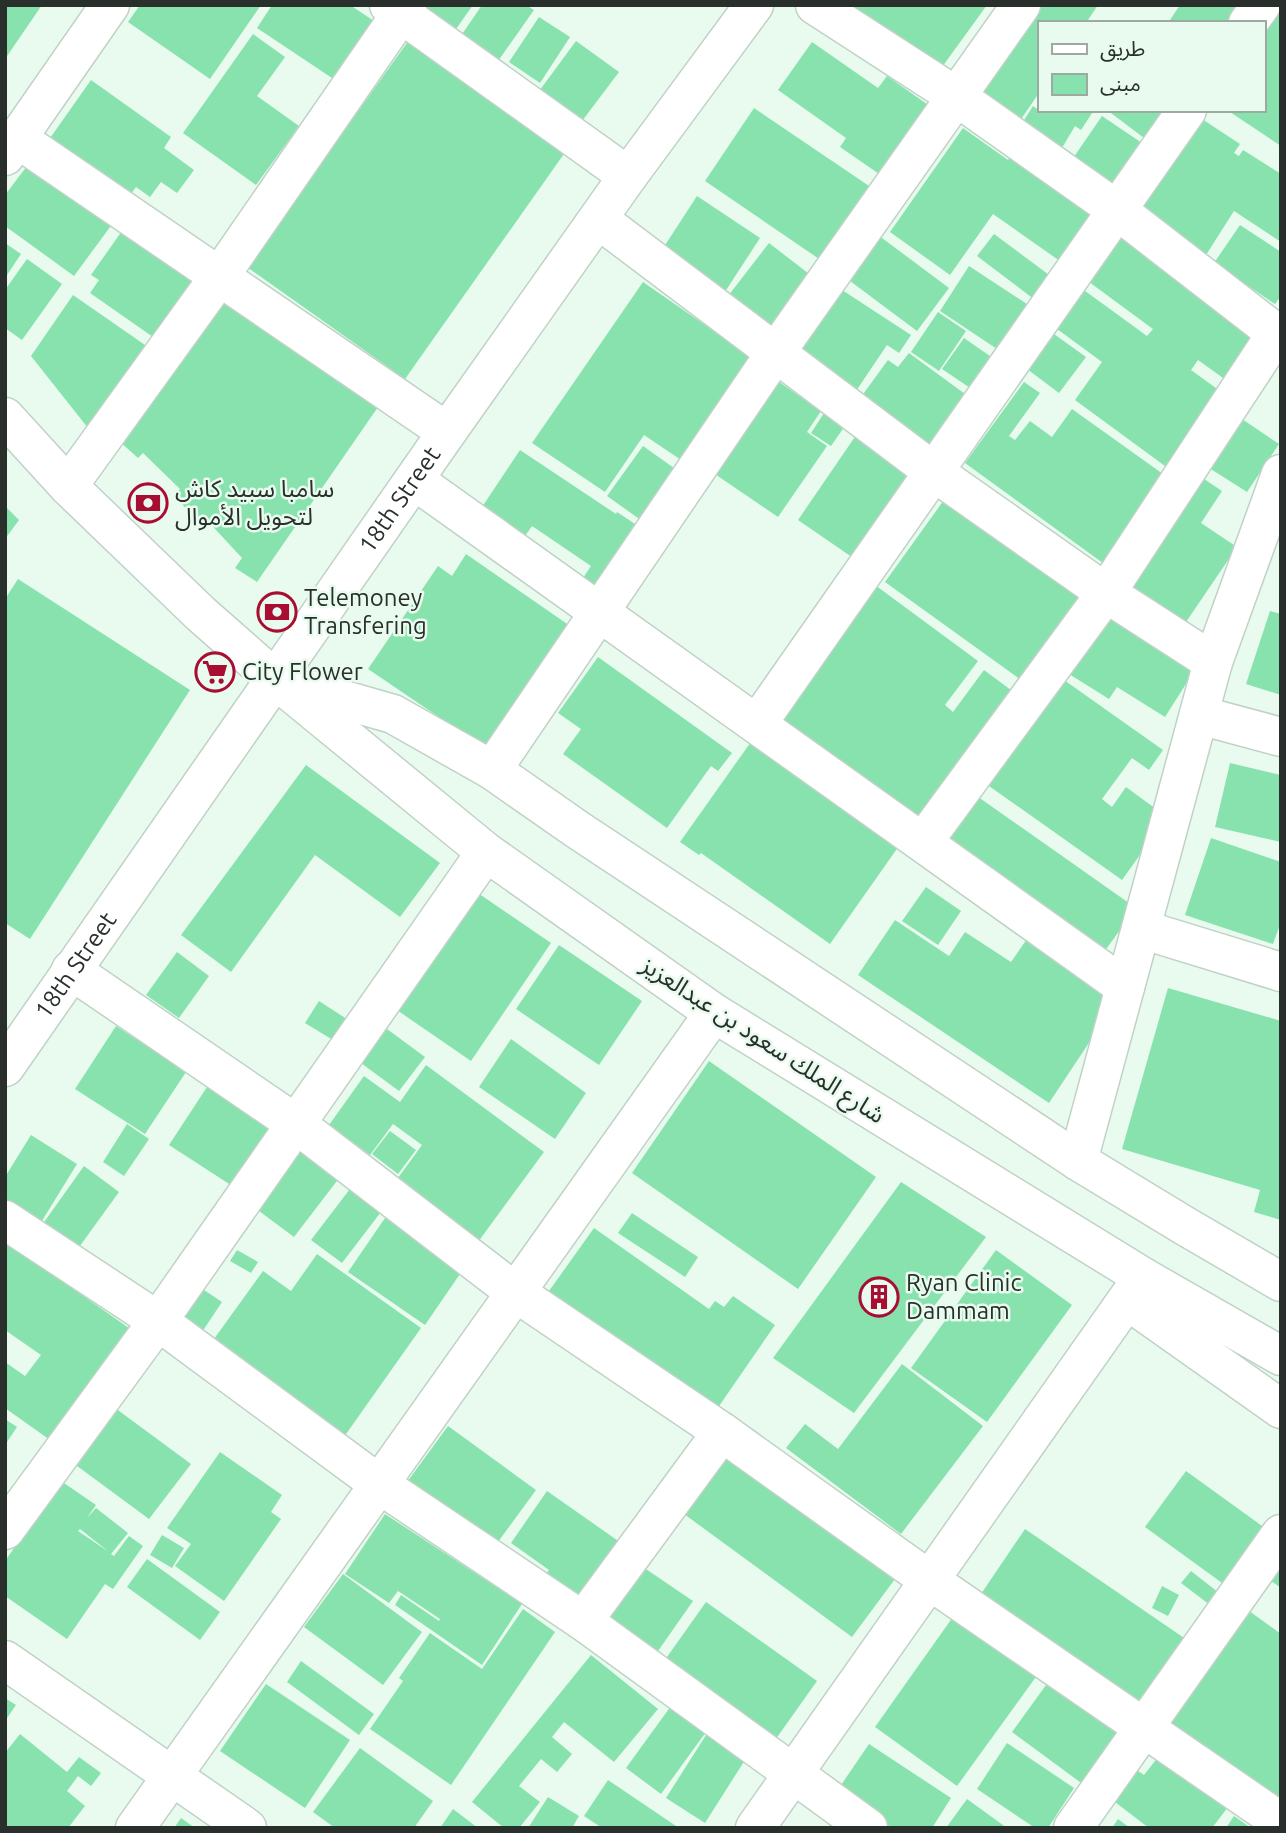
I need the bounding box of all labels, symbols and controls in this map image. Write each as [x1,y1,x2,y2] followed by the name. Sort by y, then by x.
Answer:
[1038,21,1265,112] legend
[1100,36,1145,62] text: طريق
[1100,71,1141,96] text: مبنى
[353,441,446,558] street label: 18th Street
[175,475,334,531] place label: سامبا سبيد كاش لتحويل الأموال
[127,482,169,524] bank icon: سامبا سبيد كاش لتحويل الأموال
[304,584,427,639] place label: Telemoney Transfering
[256,591,298,633] bank icon: Telemoney Transfering
[194,651,236,693] supermarket icon: City Flower
[242,658,363,685] place label: City Flower
[29,906,122,1023] street label: 18th Street
[633,950,890,1132] street label: شارع الملك سعود بن عبدالعزيز
[906,1269,1022,1324] place label: Ryan Clinic Dammam
[858,1276,900,1318] building icon: Ryan Clinic Dammam

